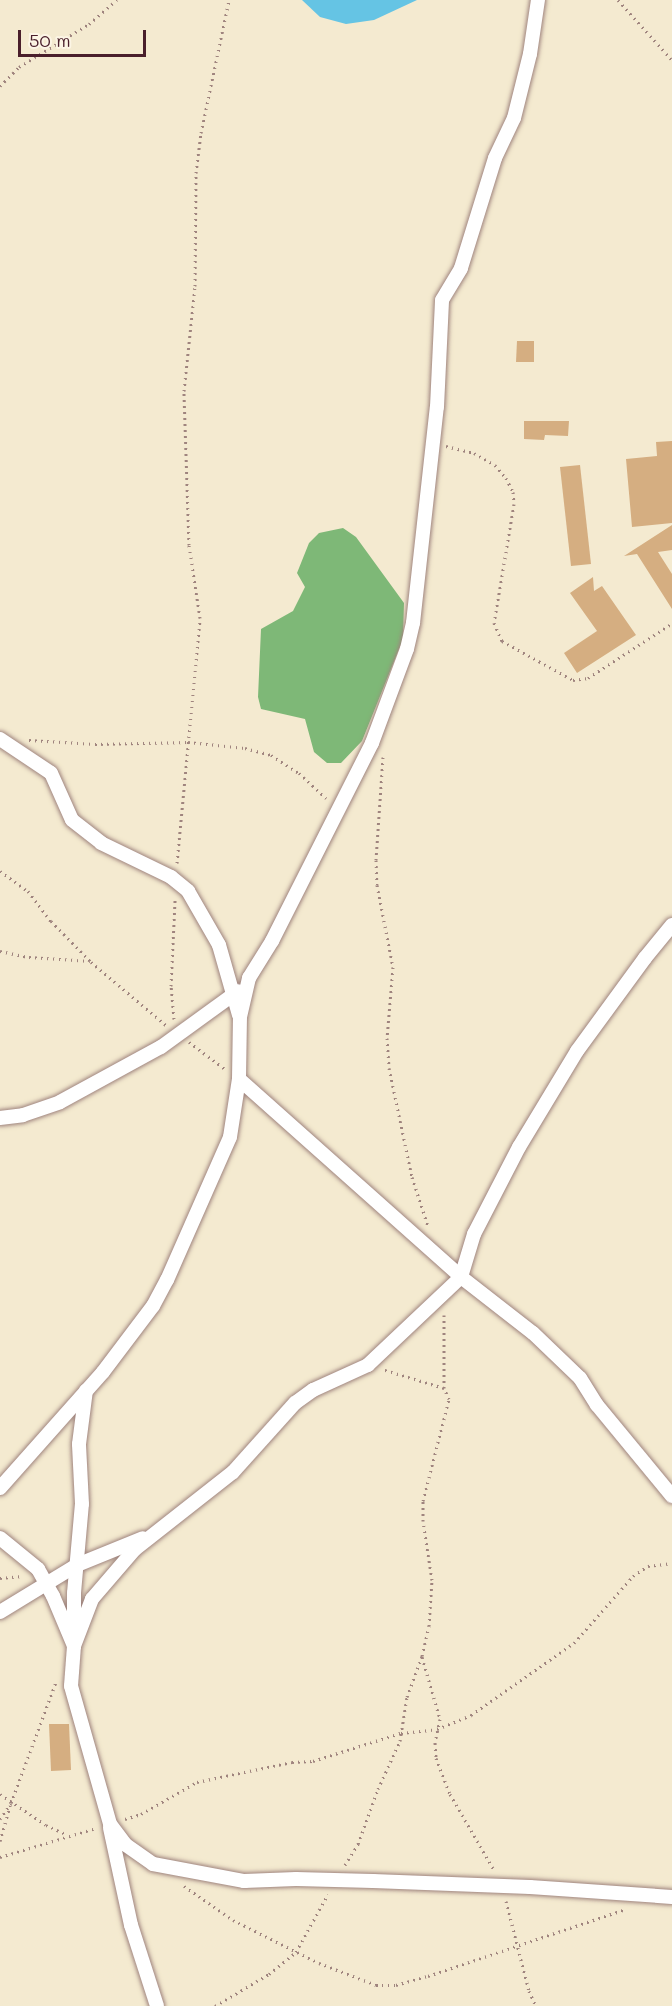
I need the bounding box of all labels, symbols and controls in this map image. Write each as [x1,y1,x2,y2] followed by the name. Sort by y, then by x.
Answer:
[21,18,148,56] scale bar
[29,28,71,52] text: 50 m

